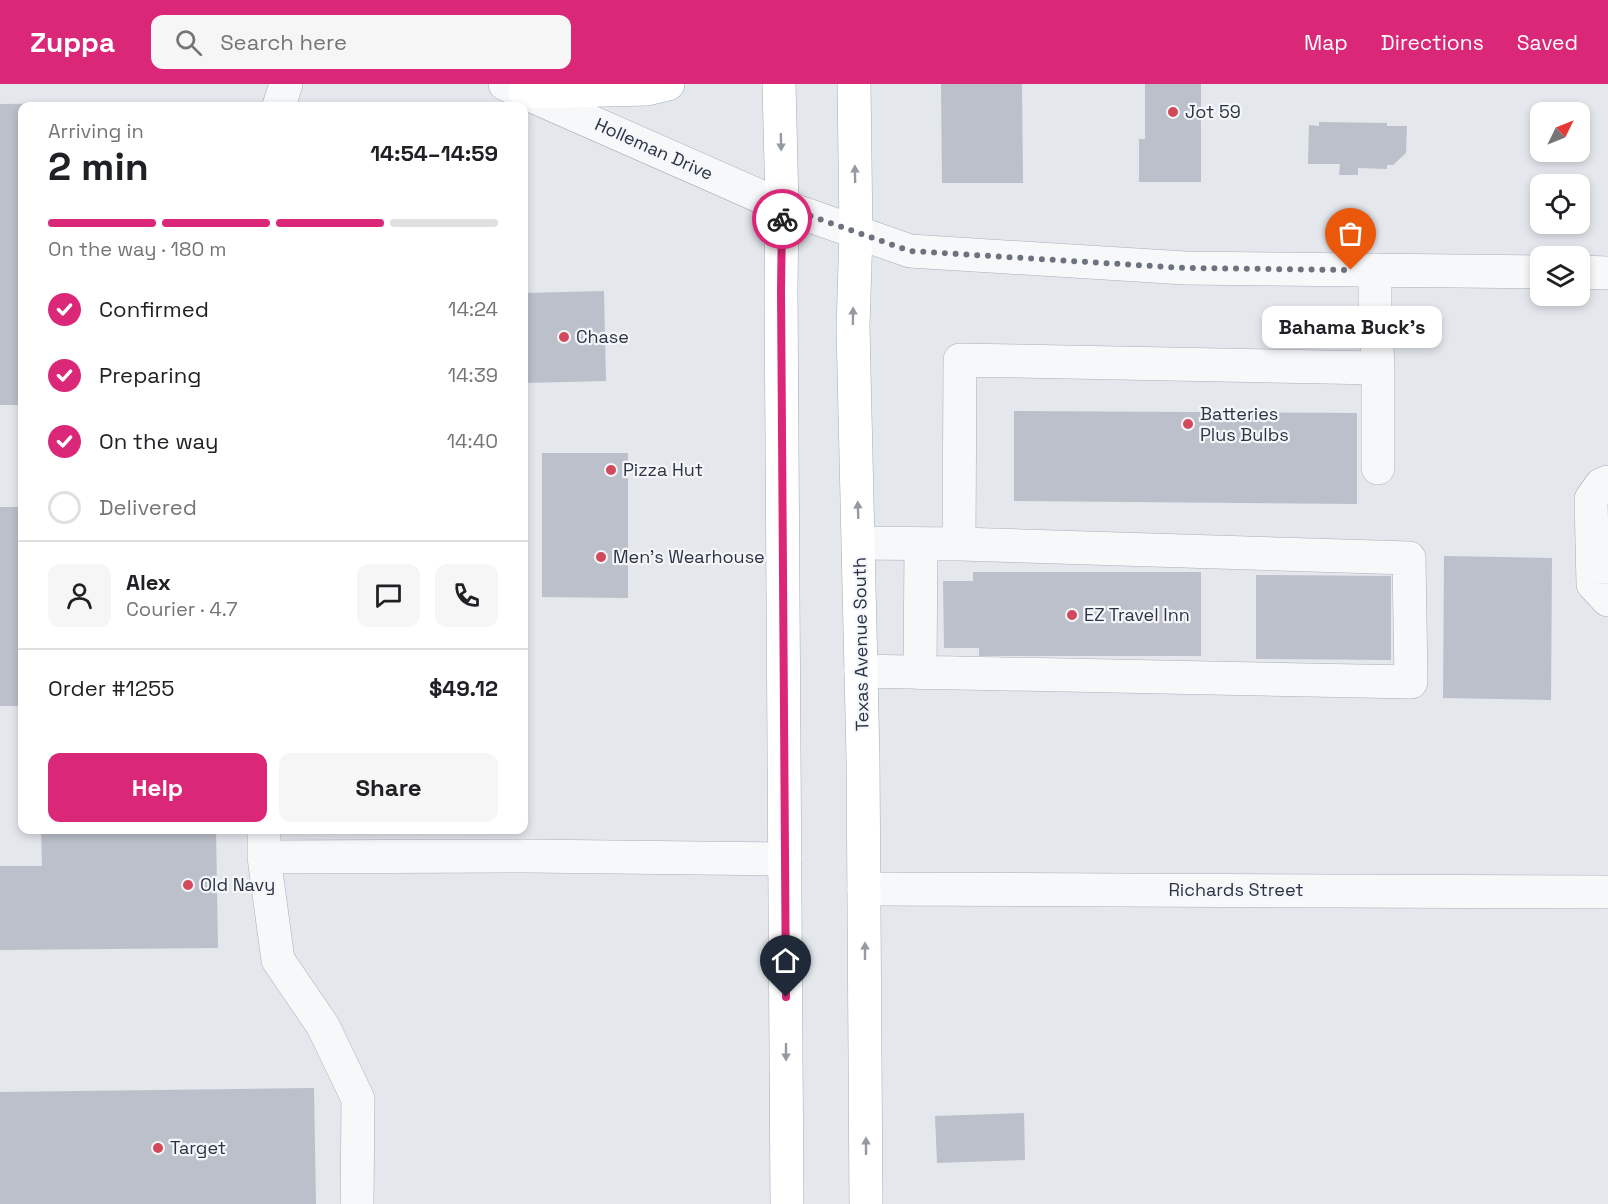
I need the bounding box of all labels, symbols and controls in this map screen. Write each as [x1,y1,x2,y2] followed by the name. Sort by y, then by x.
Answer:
[151,15,571,69] search box
[30,24,115,60] text: Zuppa
[172,26,205,59] icon: search
[220,28,347,56] text: Search here
[1304,29,1348,56] text: Map
[1381,29,1484,56] text: Directions
[1517,29,1578,56] text: Saved
[1185,100,1241,123] place label: Jot 59
[1530,102,1590,162] north arrow
[1530,102,1590,306] map controls
[1166,105,1180,119] marker: Jot 59
[592,112,717,185] street label: Holleman Drive
[48,118,144,144] text: Arriving in
[777,133,786,152] one-way arrow
[370,139,498,167] text: 14:54–14:59
[48,142,149,191] text: 2 min
[850,165,860,184] one-way arrow
[1530,174,1590,234] button: locate
[752,189,812,249] courier
[766,203,799,236] icon: bike
[1325,208,1376,270] pin
[1334,217,1367,250] icon: bag
[48,236,227,262] text: On the way · 180 m
[1530,246,1590,306] button: layers
[48,293,81,326] icon: check
[99,295,209,323] text: Confirmed
[448,296,498,322] text: 14:24
[849,306,858,325] one-way arrow
[1261,306,1441,348] callout: Bahama Buck's
[1278,314,1426,340] text: Bahama Buck's
[576,325,629,348] place label: Chase
[557,330,571,344] marker: Chase
[48,359,81,392] icon: check
[99,361,201,389] text: Preparing
[448,362,498,388] text: 14:39
[1200,402,1289,446] place label: Batteries Plus Bulbs
[1181,417,1195,431] marker: Batteries Plus Bulbs
[48,425,81,458] icon: check
[99,427,218,455] text: On the way
[447,428,498,454] text: 14:40
[623,458,703,481] place label: Pizza Hut
[604,463,618,477] marker: Pizza Hut
[99,493,197,521] text: Delivered
[853,501,863,520] one-way arrow
[613,545,765,568] place label: Men's Wearhouse
[594,550,608,564] marker: Men's Wearhouse
[847,557,874,731] street label: Texas Avenue South
[48,564,111,627] button: person
[357,564,420,627] button: chat
[435,564,498,627] button: phone
[126,568,171,596] text: Alex
[126,596,237,622] text: Courier · 4.7
[1084,603,1190,626] place label: EZ Travel Inn
[1065,608,1079,622] marker: EZ Travel Inn
[48,674,174,702] text: Order #1255
[429,674,498,702] text: $49.12
[48,753,267,822] button: Help
[279,753,498,822] button: Share
[200,873,275,896] place label: Old Navy
[181,878,195,892] marker: Old Navy
[1168,878,1304,901] street label: Richards Street
[760,935,811,997] pin
[860,941,870,960] one-way arrow
[769,944,802,977] icon: home
[781,1042,791,1061] one-way arrow
[170,1136,226,1159] place label: Target
[861,1136,871,1155] one-way arrow
[151,1141,165,1155] marker: Target

